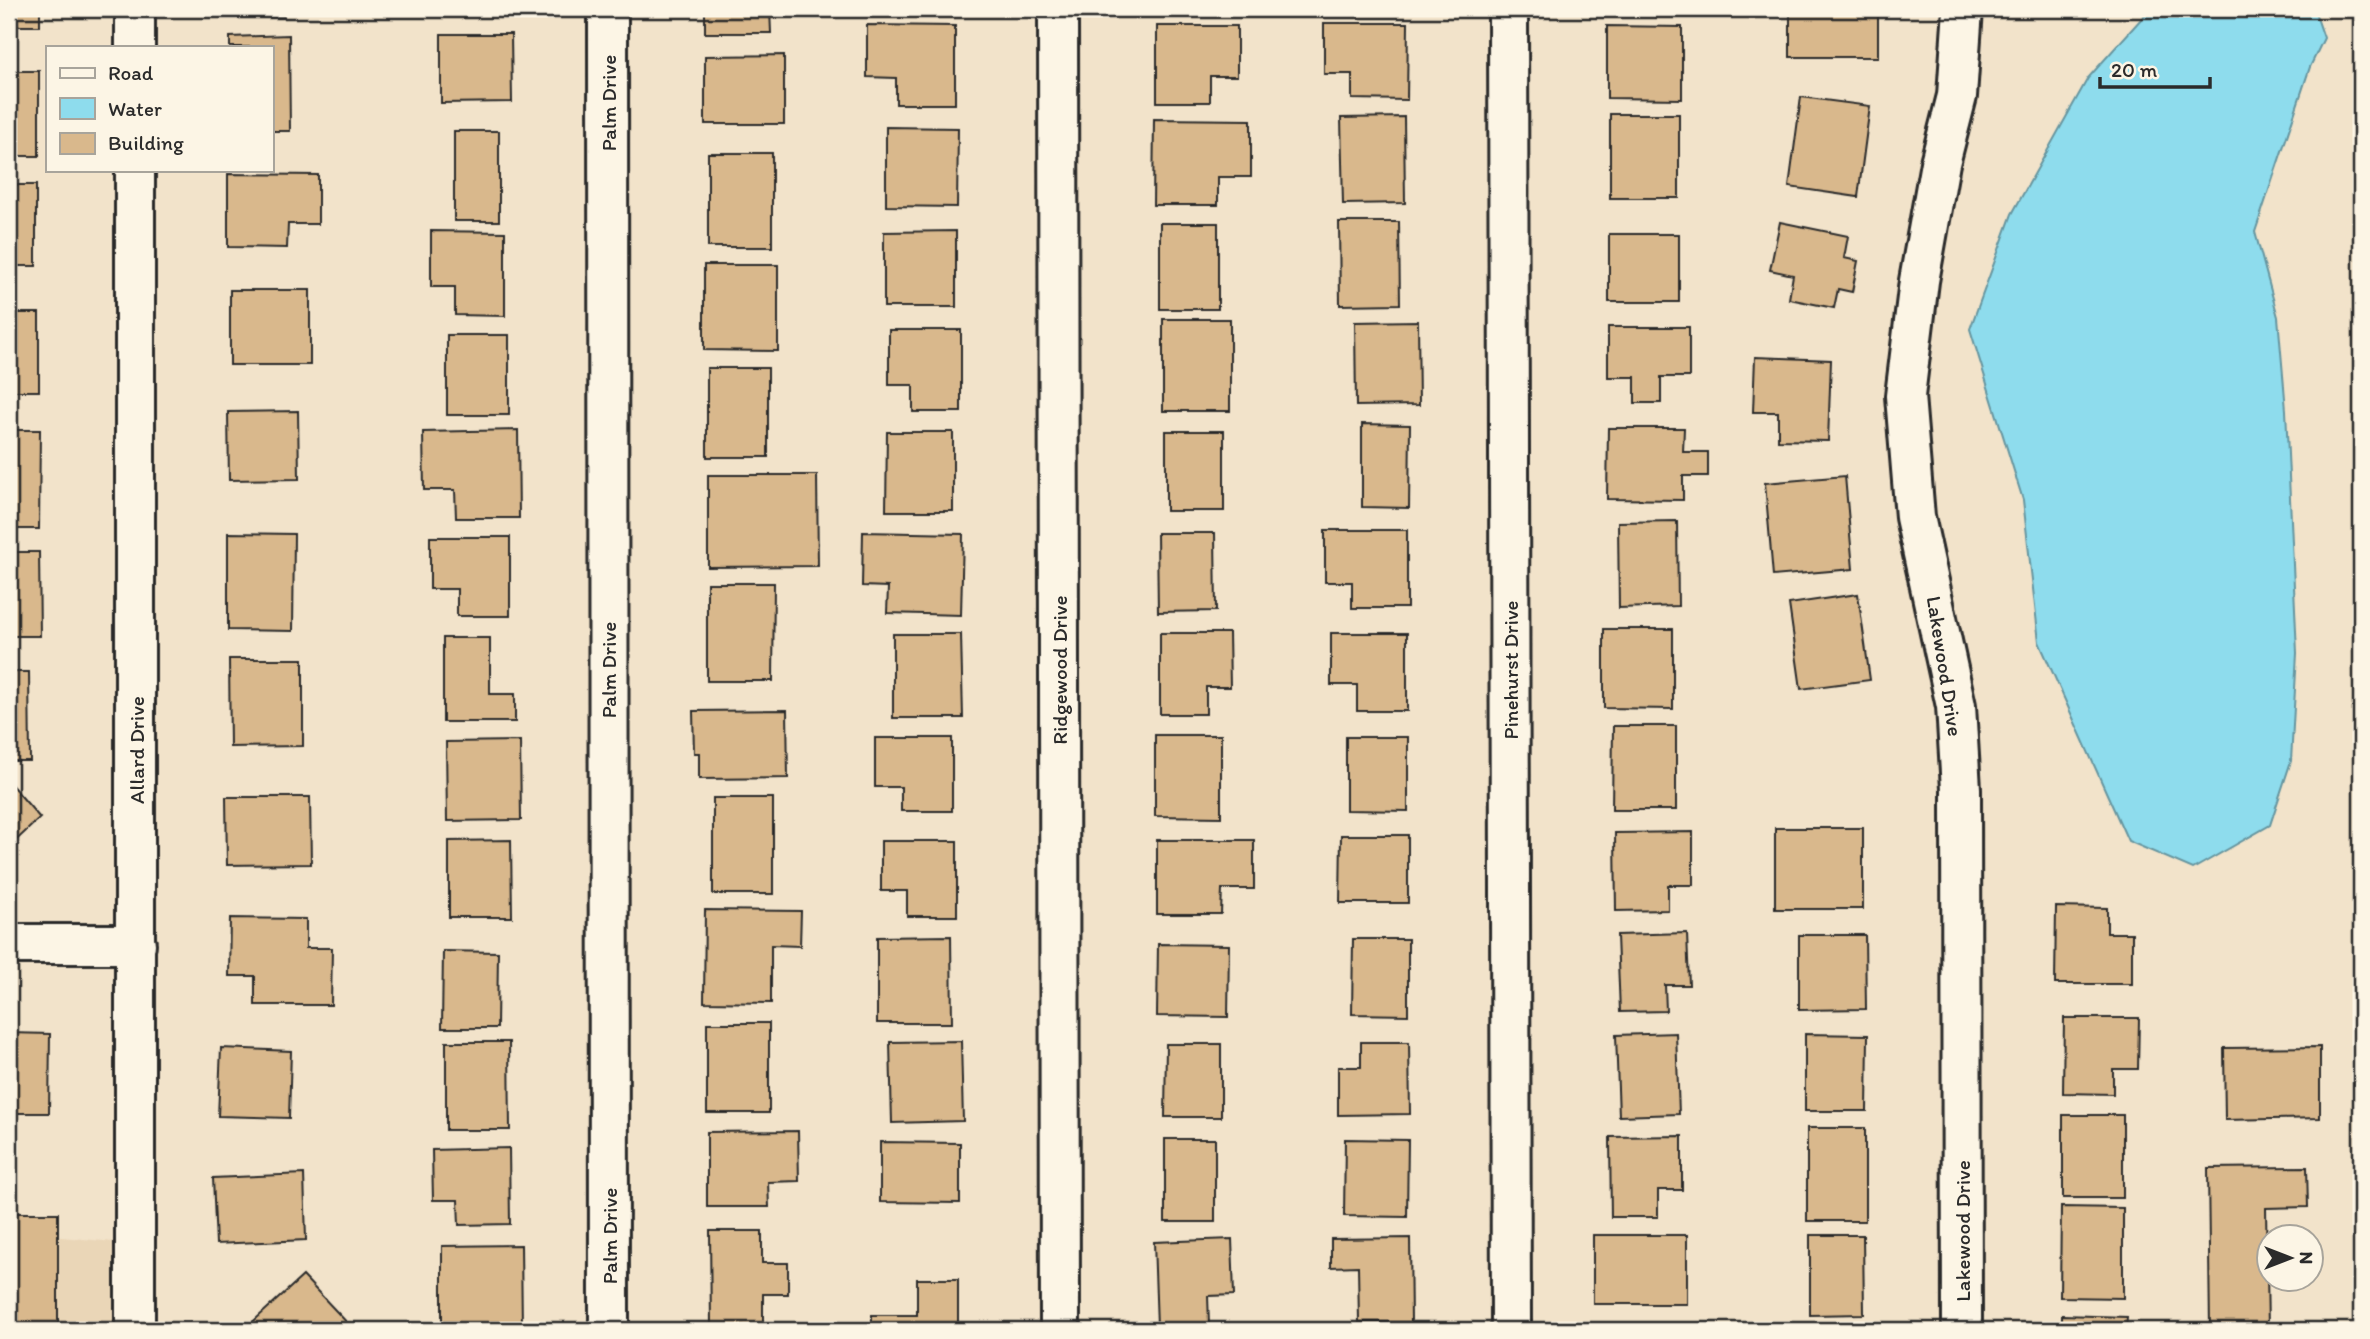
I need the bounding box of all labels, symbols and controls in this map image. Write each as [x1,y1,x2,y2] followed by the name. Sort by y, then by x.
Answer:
[46,46,273,172] legend
[2100,46,2211,90] scale bar
[596,55,621,151] street label: Palm Drive
[2111,57,2158,82] text: 20 m
[108,60,154,85] text: Road
[108,96,162,121] text: Water
[108,130,184,155] text: Building
[1922,594,1968,738] street label: Lakewood Drive
[1047,595,1072,745] street label: Ridgewood Drive
[1498,600,1523,740] street label: Pinehurst Drive
[596,622,621,718] street label: Palm Drive
[124,696,149,804] street label: Allard Drive
[1950,1160,1975,1302] street label: Lakewood Drive
[597,1188,622,1284] street label: Palm Drive
[2254,1224,2324,1294] north arrow
[2295,1252,2318,1264] text: N

